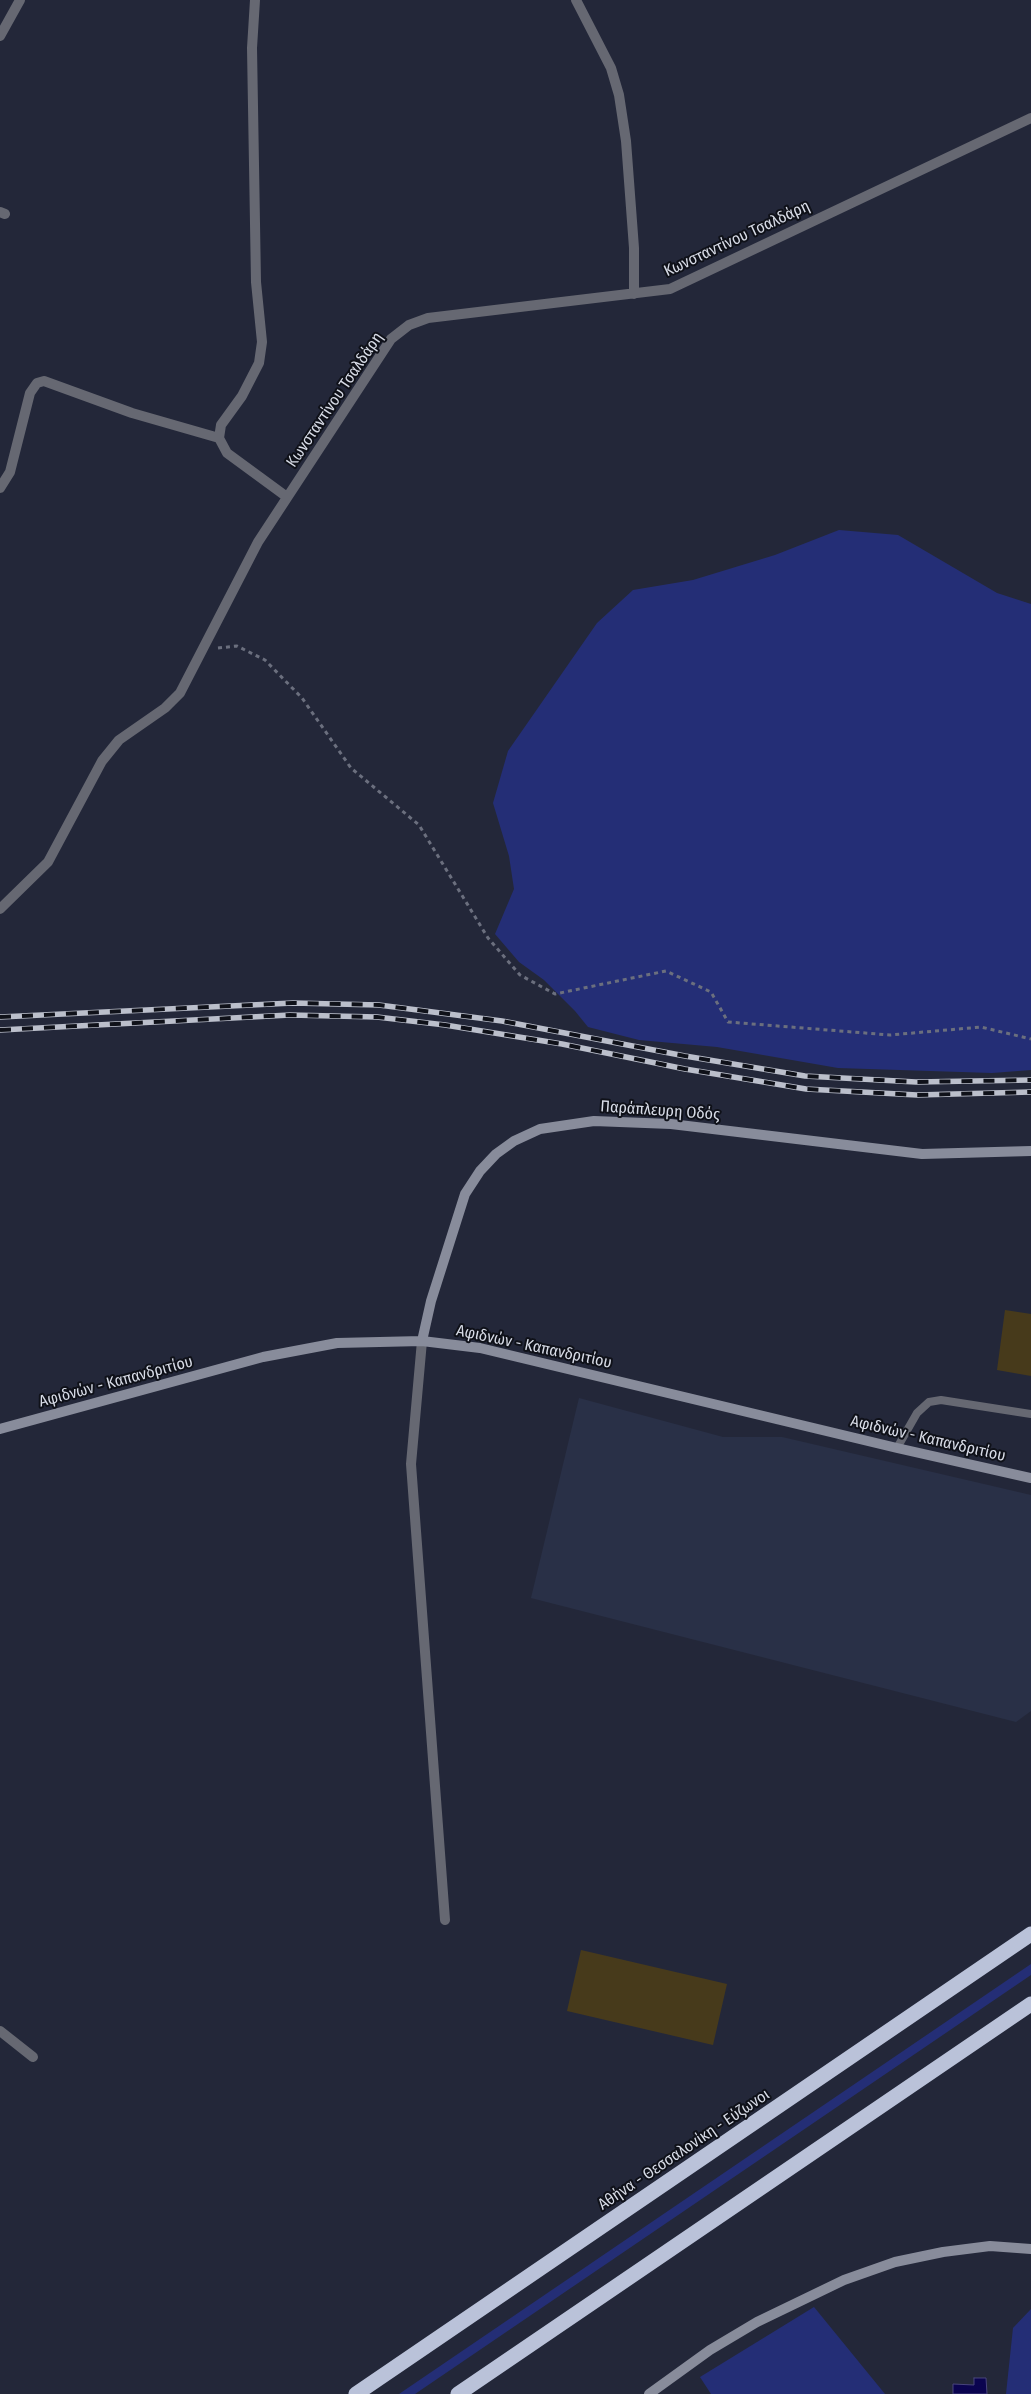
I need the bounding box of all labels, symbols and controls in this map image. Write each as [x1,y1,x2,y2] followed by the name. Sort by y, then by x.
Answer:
[661,197,813,281] street label: Κωνσταντίνου Τσαλδάρη
[283,329,387,471] street label: Κωνσταντίνου Τσαλδάρη
[600,1097,720,1125] street label: Παράπλευρη Οδός
[454,1321,614,1373] street label: Αφιδνών - Καπανδριτίου
[37,1352,195,1412] street label: Αφιδνών - Καπανδριτίου
[849,1412,1007,1466] street label: Αφιδνών - Καπανδριτίου
[595,2085,773,2215] street label: Αθήνα - Θεσσαλονίκη - Εύζωνοι

